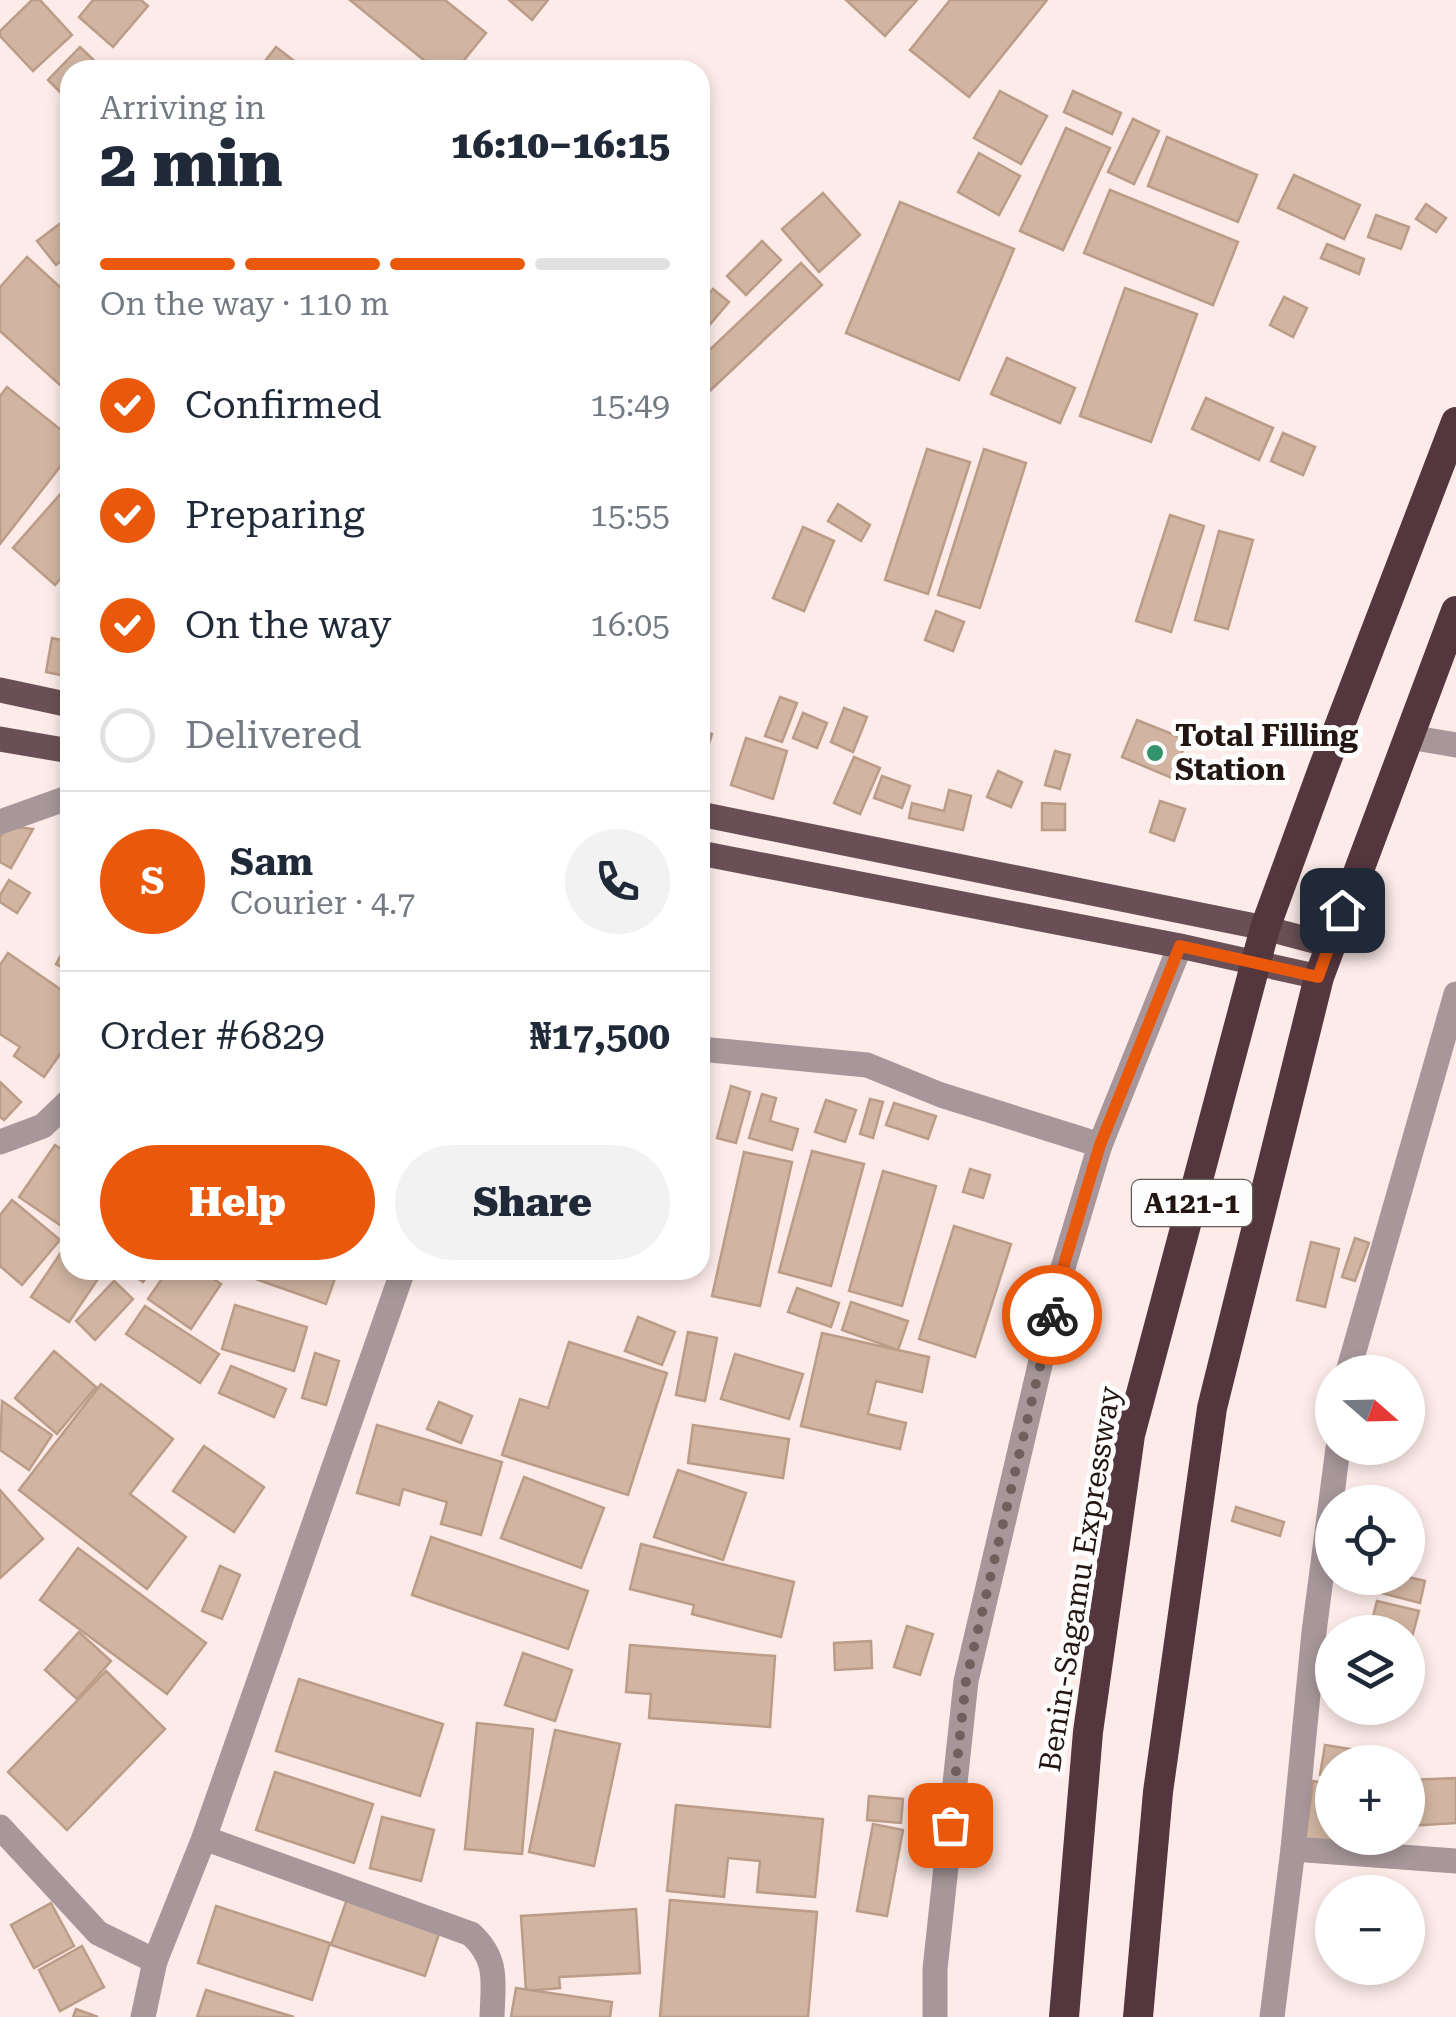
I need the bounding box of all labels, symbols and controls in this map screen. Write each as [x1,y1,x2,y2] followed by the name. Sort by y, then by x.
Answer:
[100,89,265,127] text: Arriving in
[451,123,670,167] text: 16:10–16:15
[100,126,283,202] text: 2 min
[100,285,389,323] text: On the way · 110 m
[100,378,155,433] icon: check
[185,383,382,427] text: Confirmed
[590,386,670,424] text: 15:49
[100,488,155,543] icon: check
[185,493,365,537] text: Preparing
[590,496,670,534] text: 15:55
[100,598,155,653] icon: check
[185,603,391,647] text: On the way
[590,606,670,644] text: 16:05
[185,713,362,757] text: Delivered
[1175,718,1359,787] place label: Total Filling Station
[1144,742,1166,764] marker: Total Filling Station
[565,829,670,934] button: phone
[230,840,313,884] text: Sam
[141,859,164,903] text: S
[1300,868,1385,953] pin
[1315,883,1370,938] icon: home
[230,884,415,922] text: Courier · 4.7
[100,1014,325,1058] text: Order #6829
[530,1014,670,1058] text: ₦17,500
[100,1145,375,1260] button: Help
[395,1145,670,1260] button: Share
[1132,1180,1252,1226] road number: A121-1
[1002,1265,1102,1365] courier
[1025,1288,1080,1343] icon: bike
[1315,1355,1425,1465] north arrow
[1315,1355,1425,1985] map controls
[1032,1383,1127,1774] street label: Benin-Sagamu Expressway
[1315,1485,1425,1595] button: locate
[1315,1615,1425,1725] button: layers
[1315,1745,1425,1855] button: +
[908,1783,993,1868] pin
[923,1798,978,1853] icon: bag
[1315,1875,1425,1985] button: −

